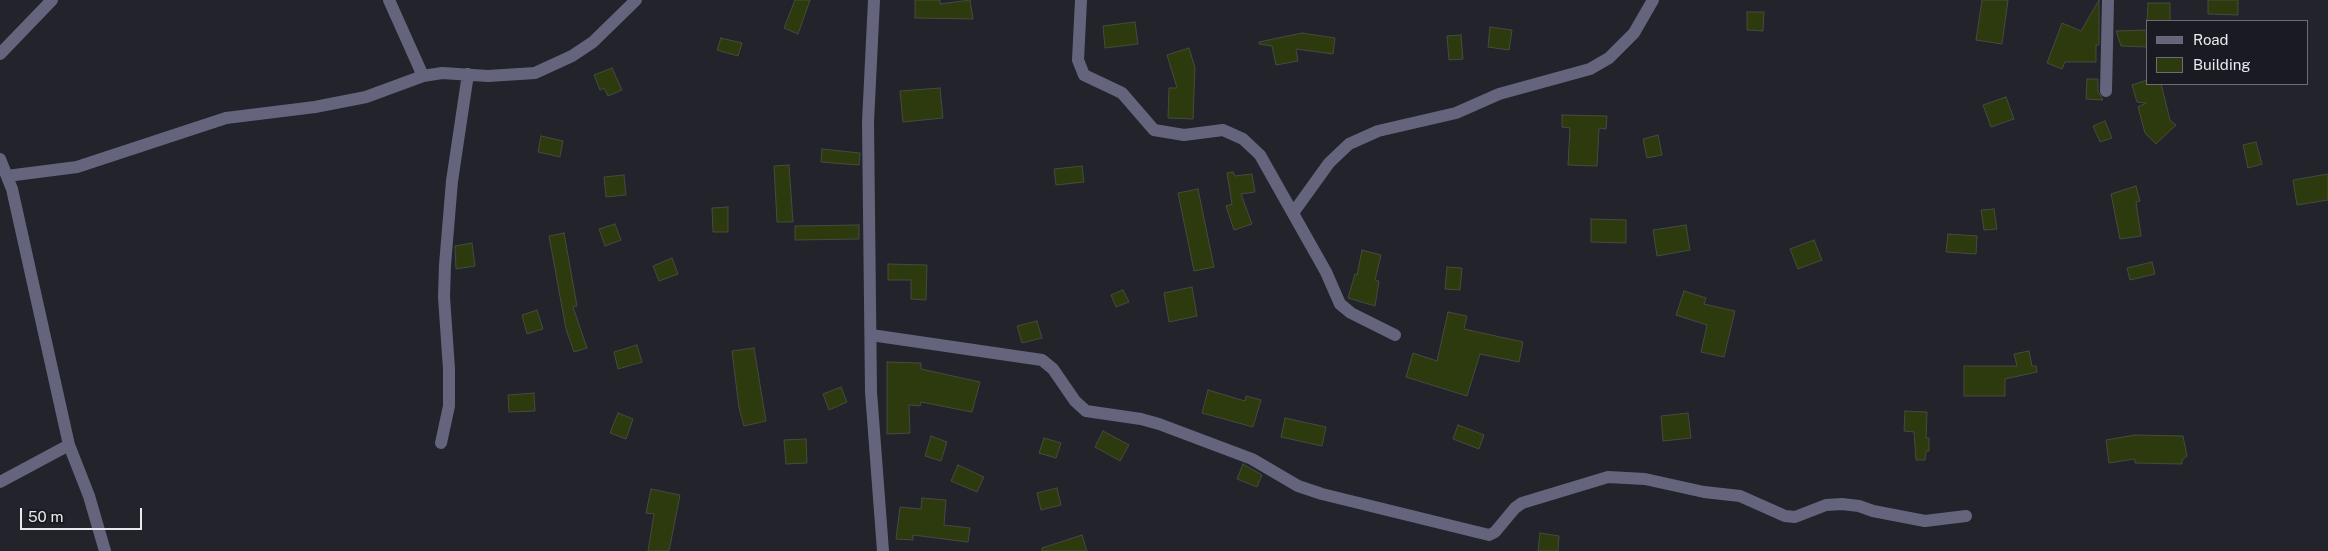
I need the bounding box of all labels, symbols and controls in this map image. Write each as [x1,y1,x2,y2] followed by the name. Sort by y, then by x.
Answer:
[2146,20,2308,85] legend
[2193,31,2229,48] text: Road
[2193,56,2251,73] text: Building
[22,498,145,530] scale bar
[28,508,63,525] text: 50 m

